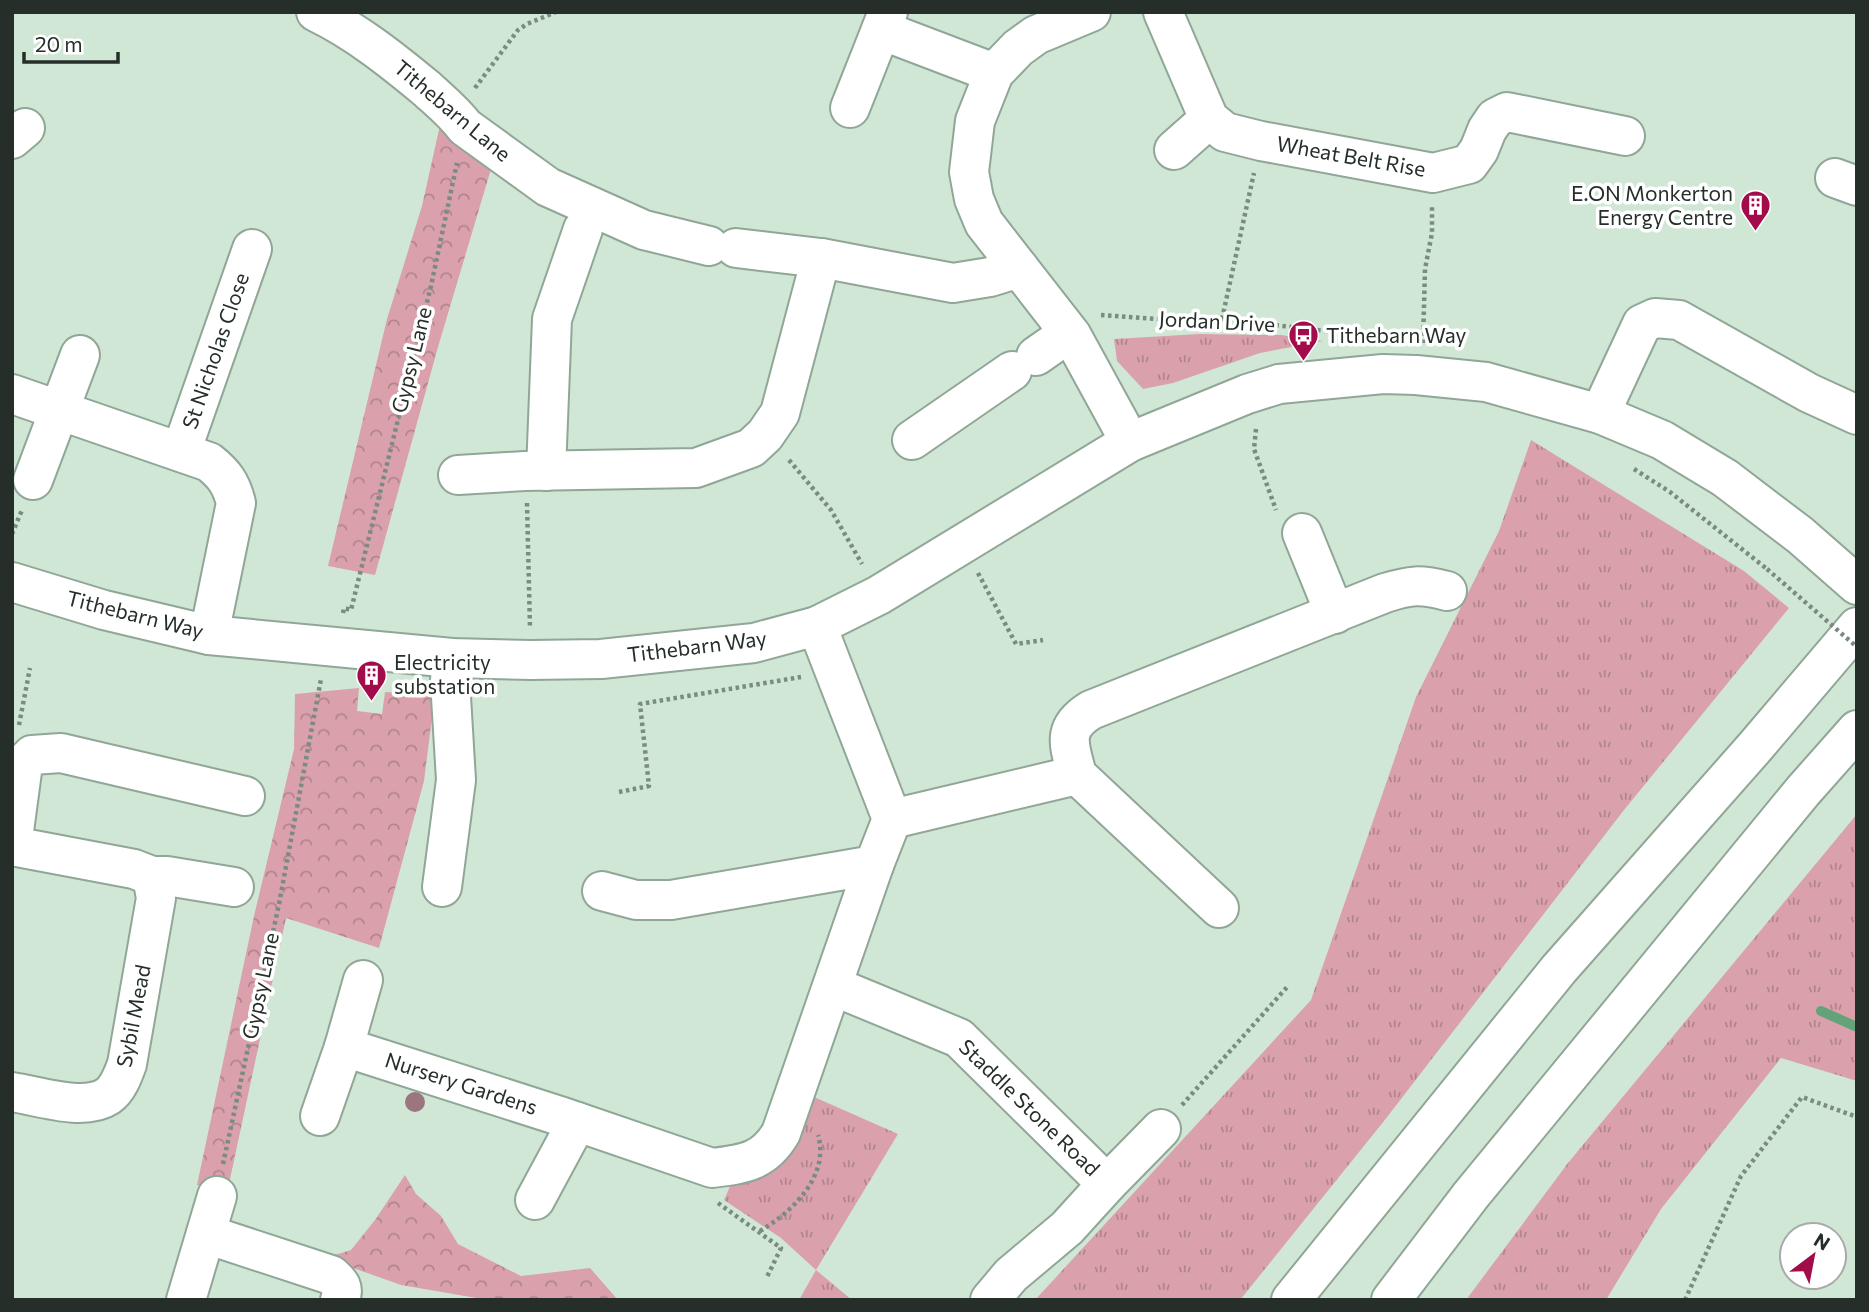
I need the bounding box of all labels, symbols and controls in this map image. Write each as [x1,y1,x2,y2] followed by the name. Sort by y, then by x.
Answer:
[24,21,119,65] scale bar
[35,31,83,56] text: 20 m
[390,54,516,166] street label: Tithebarn Lane
[1275,130,1428,181] street label: Wheat Belt Rise
[1571,180,1733,229] place label: E.ON Monkerton Energy Centre
[1739,189,1773,233] building icon: E.ON Monkerton Energy Centre
[176,269,253,432] street label: St Nicholas Close
[385,304,436,415] street label: Gypsy Lane
[1158,305,1276,336] street label: Jordan Drive
[1286,319,1320,363] bus stop icon: Tithebarn Way
[1326,322,1466,347] place label: Tithebarn Way
[64,584,207,643] street label: Tithebarn Way
[626,625,768,666] street label: Tithebarn Way
[394,649,495,698] place label: Electricity substation
[354,658,388,702] building icon: Electricity substation
[236,930,283,1041] street label: Gypsy Lane
[110,962,155,1069] street label: Sybil Mead
[955,1033,1106,1180] street label: Staddle Stone Road
[382,1046,541,1119] street label: Nursery Gardens
[1778,1221,1848,1291] north arrow
[1810,1228,1834,1255] text: N

